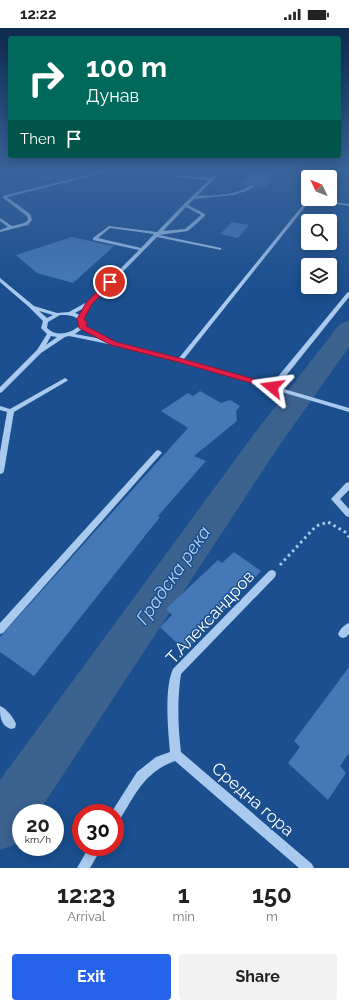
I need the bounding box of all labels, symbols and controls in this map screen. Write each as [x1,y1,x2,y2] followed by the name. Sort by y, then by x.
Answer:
[20,5,57,23] text: 12:22
[86,51,167,84] text: 100 m
[20,52,72,104] icon: right
[86,85,139,106] text: Дунав
[63,128,85,150] icon: arrive
[20,130,55,148] text: Then
[301,170,337,206] north arrow
[301,170,337,294] map controls
[301,214,337,250] button: search
[301,258,337,294] button: layers
[93,265,127,299] pin
[99,271,121,293] icon: arrive
[251,366,293,408] position arrow
[131,522,215,628] water label: Градска река
[162,566,258,668] street label: Т.Александров
[208,758,298,840] street label: Средна гора
[72,804,124,856] speed limit sign: 30
[26,813,50,837] text: 20
[25,834,51,845] text: km/h
[57,880,115,909] text: 12:23
[178,880,190,909] text: 1
[252,880,292,909] text: 150
[67,909,105,924] text: Arrival
[172,909,195,924] text: min
[266,909,278,924] text: m
[12,954,171,1000] button: Exit
[179,954,337,1000] button: Share

